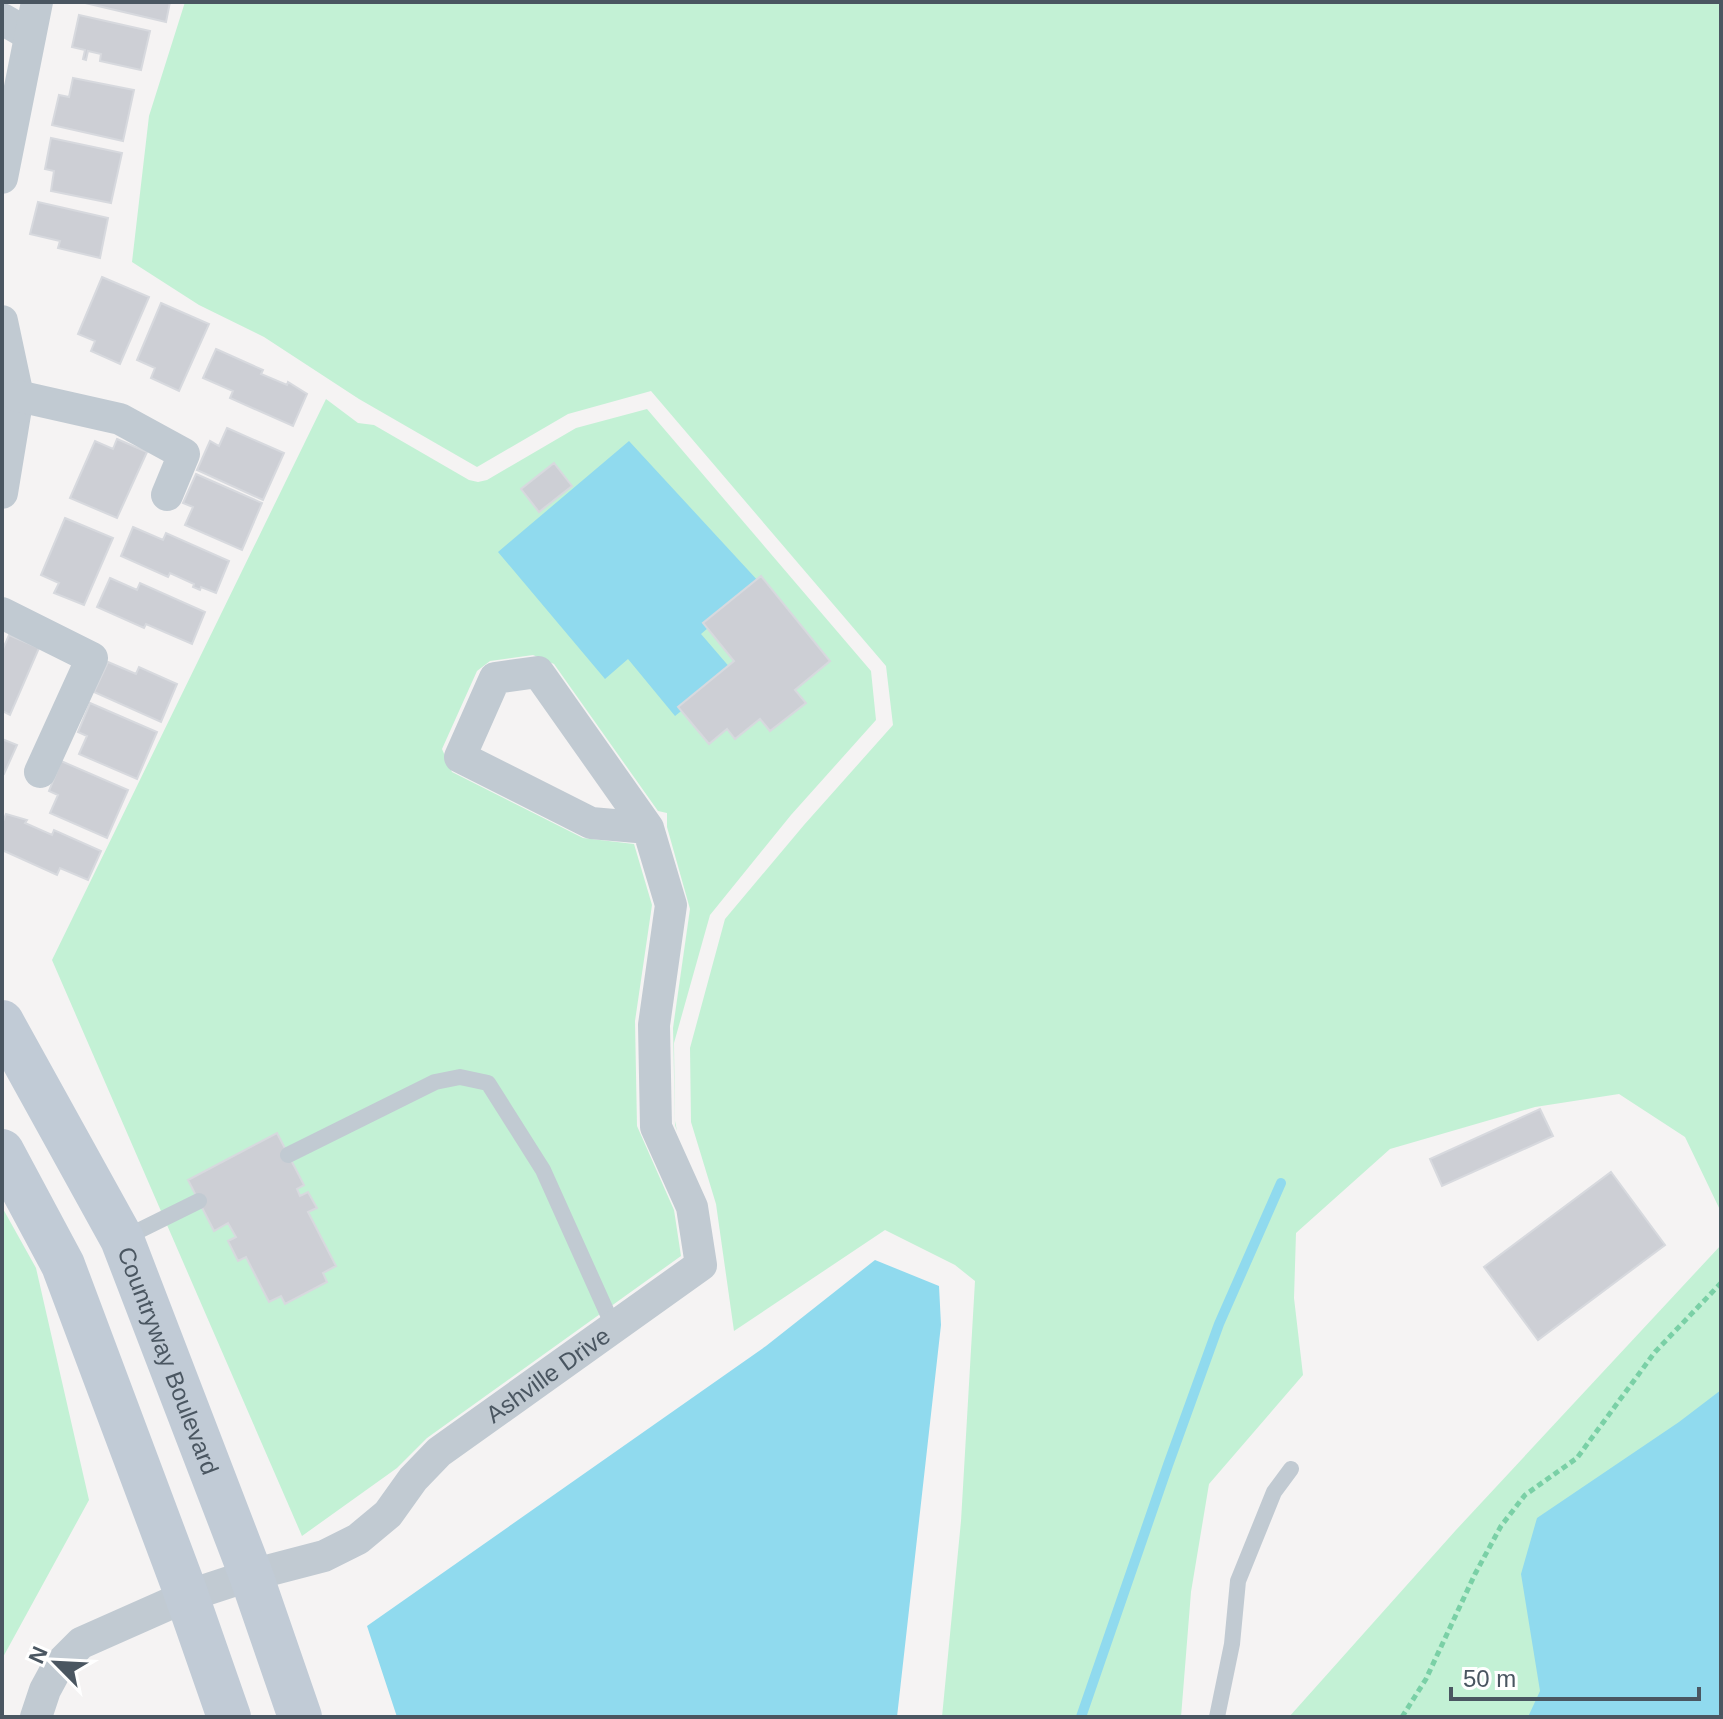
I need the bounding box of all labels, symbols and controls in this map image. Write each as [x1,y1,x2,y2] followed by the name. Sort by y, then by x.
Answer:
[113,1243,225,1478] street label: Countryway Boulevard
[481,1321,615,1428] street label: Ashville Drive
[16,1623,96,1703] north arrow
[24,1643,53,1667] text: N
[1451,1651,1699,1701] scale bar
[1463,1665,1516,1692] text: 50 m

